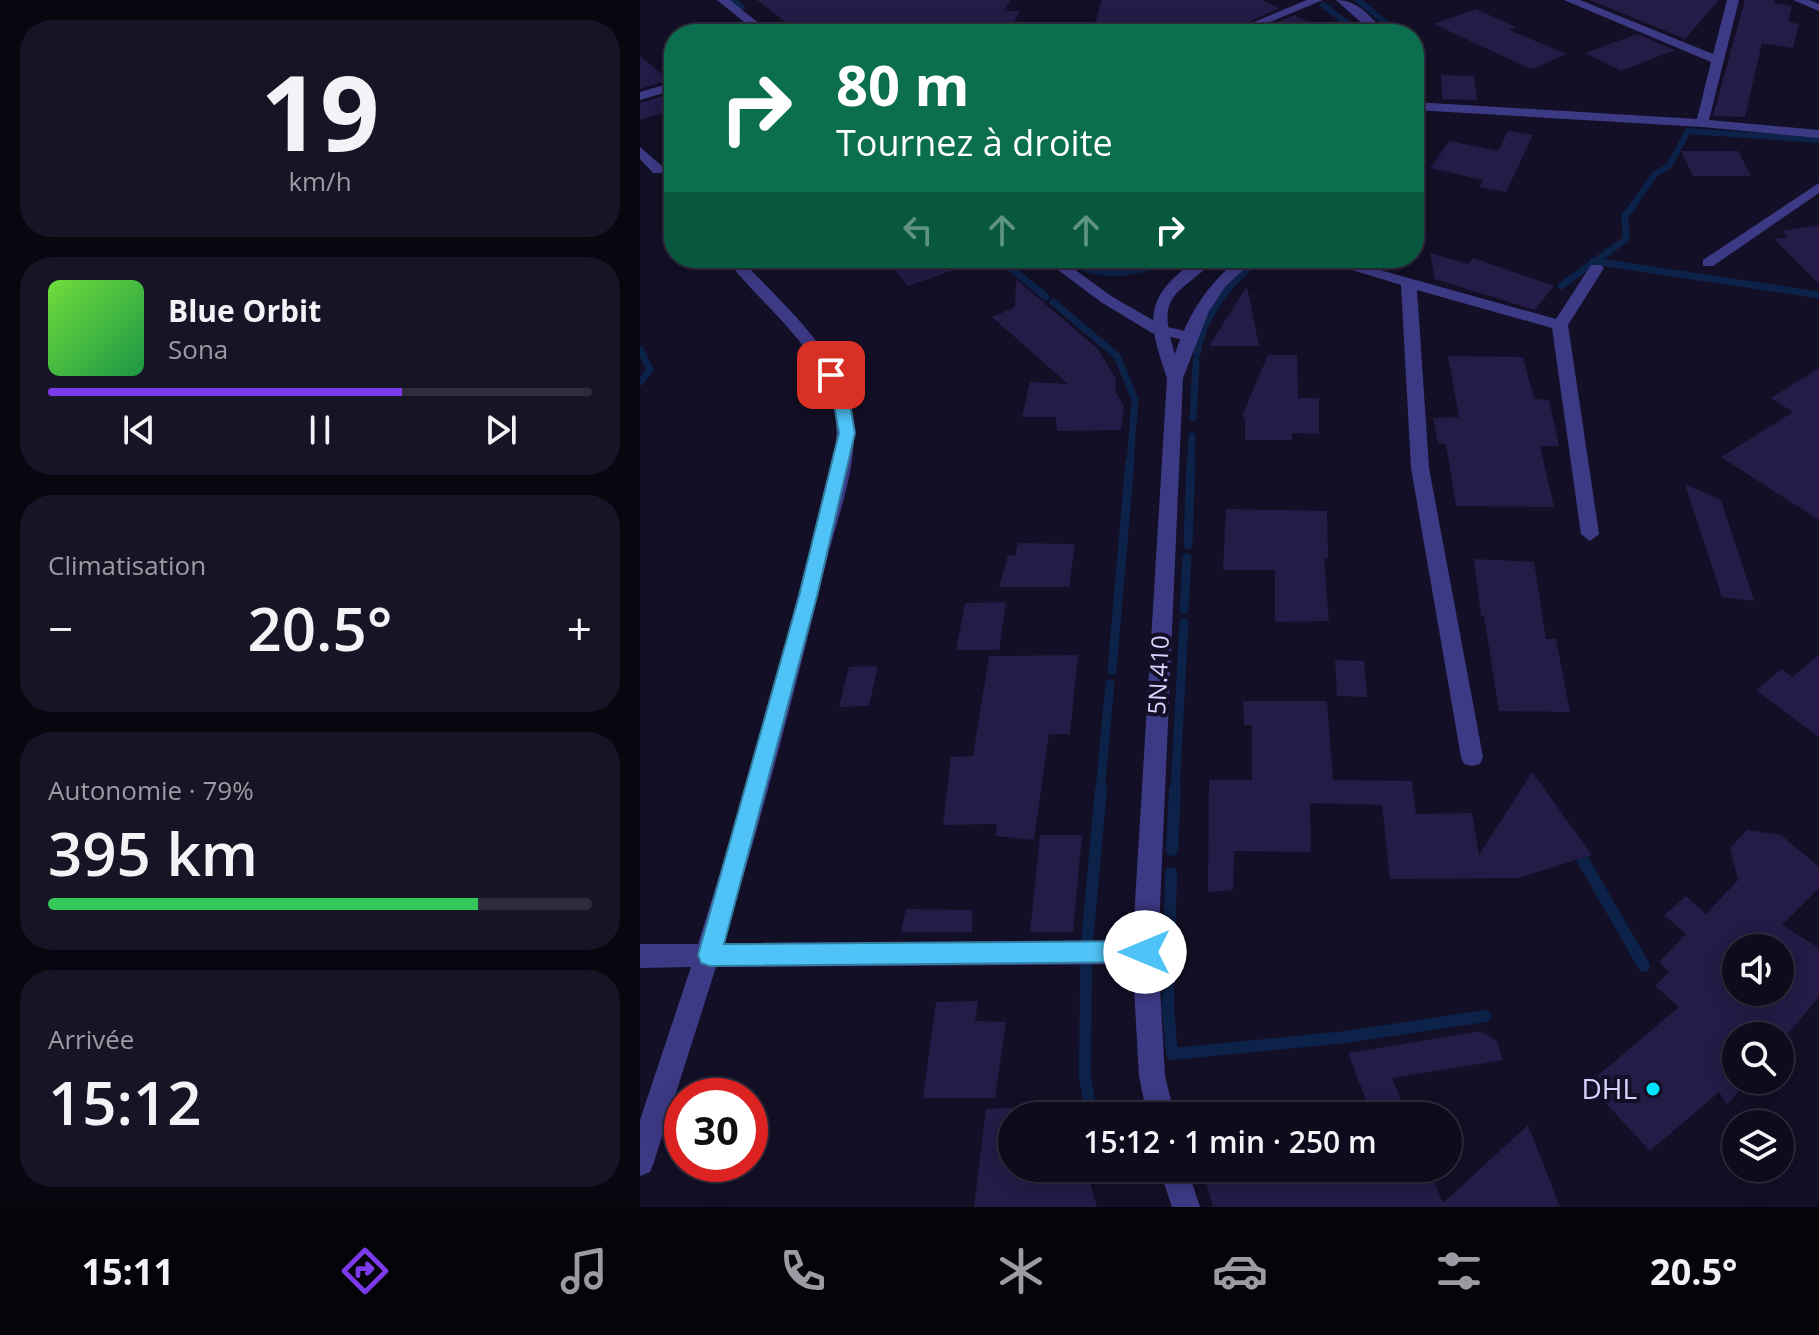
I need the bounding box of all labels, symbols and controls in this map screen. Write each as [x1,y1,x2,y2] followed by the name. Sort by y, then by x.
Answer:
[261,40,379,181] text: 19
[836,46,970,122] text: 80 m
[704,56,808,160] icon: right
[836,118,1113,167] text: Tournez à droite
[288,163,352,199] text: km/h
[896,208,940,252] icon: left
[980,208,1024,252] icon: ahead
[1064,208,1108,252] icon: ahead
[1148,208,1192,252] icon: right
[168,290,321,331] text: Blue Orbit
[168,331,228,367] text: Sona
[797,341,865,409] pin
[809,353,853,397] icon: arrive
[117,408,161,452] icon: previous
[298,408,342,452] icon: pause
[479,408,523,452] icon: next
[48,547,206,583] text: Climatisation
[247,587,393,669] text: 20.5°
[48,598,73,658] text: −
[567,598,592,658] text: +
[1139,634,1176,715] street label: 5N.410
[48,772,254,808] text: Autonomie · 79%
[48,812,258,894] text: 395 km
[1103,910,1187,994] position arrow
[1722,934,1794,1182] map controls
[1722,934,1794,1006] button: sound
[48,1021,134,1057] text: Arrivée
[1722,1022,1794,1094] button: search
[48,1061,202,1143] text: 15:12
[1581,1069,1637,1107] place label: DHL
[664,1078,768,1182] speed limit sign: 30
[1644,1080,1662,1098] marker: DHL
[1722,1110,1794,1182] button: layers
[1083,1121,1377,1162] text: 15:12 · 1 min · 250 m
[337,1243,393,1299] icon: directions
[556,1243,612,1299] icon: music
[775,1243,831,1299] icon: phone
[993,1243,1049,1299] icon: climate
[1212,1243,1268,1299] icon: car
[1431,1243,1487,1299] icon: filters
[81,1247,174,1296] text: 15:11
[1650,1247,1737,1296] text: 20.5°

